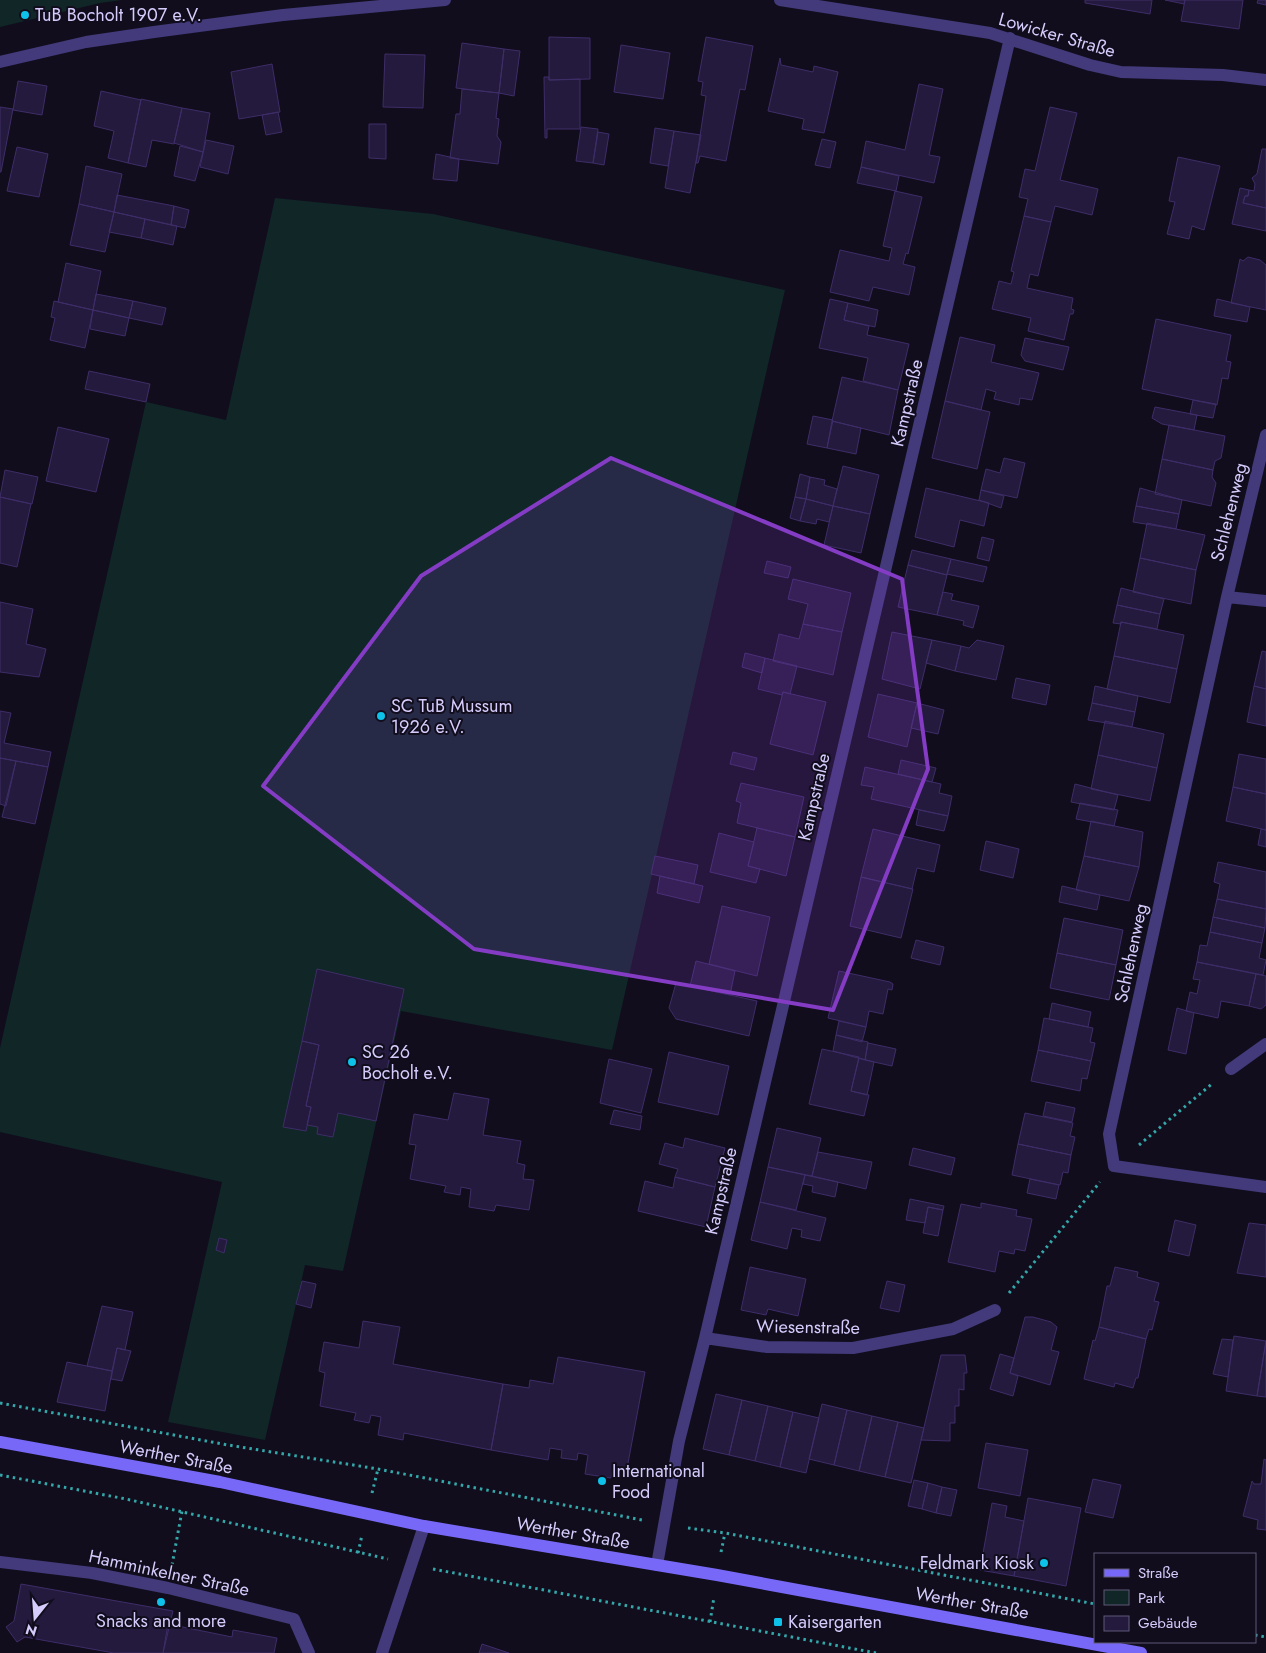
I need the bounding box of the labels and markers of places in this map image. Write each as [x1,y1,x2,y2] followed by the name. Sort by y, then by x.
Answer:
[35,2,202,28] place label: TuB Bocholt 1907 e.V.
[19,9,31,21] marker: TuB Bocholt 1907 e.V.
[391,693,512,740] place label: SC TuB Mussum 1926 e.V.
[375,710,387,722] marker: SC TuB Mussum 1926 e.V.
[362,1039,453,1086] place label: SC 26 Bocholt e.V.
[346,1056,358,1068] marker: SC 26 Bocholt e.V.
[612,1458,705,1505] place label: International Food
[596,1475,608,1487] marker: International Food
[920,1550,1034,1576] place label: Feldmark Kiosk
[1038,1557,1050,1569] marker: Feldmark Kiosk
[155,1596,167,1608] marker: Snacks and more
[96,1608,226,1634] place label: Snacks and more
[788,1609,882,1635] place label: Kaisergarten
[772,1616,784,1628] marker: Kaisergarten

